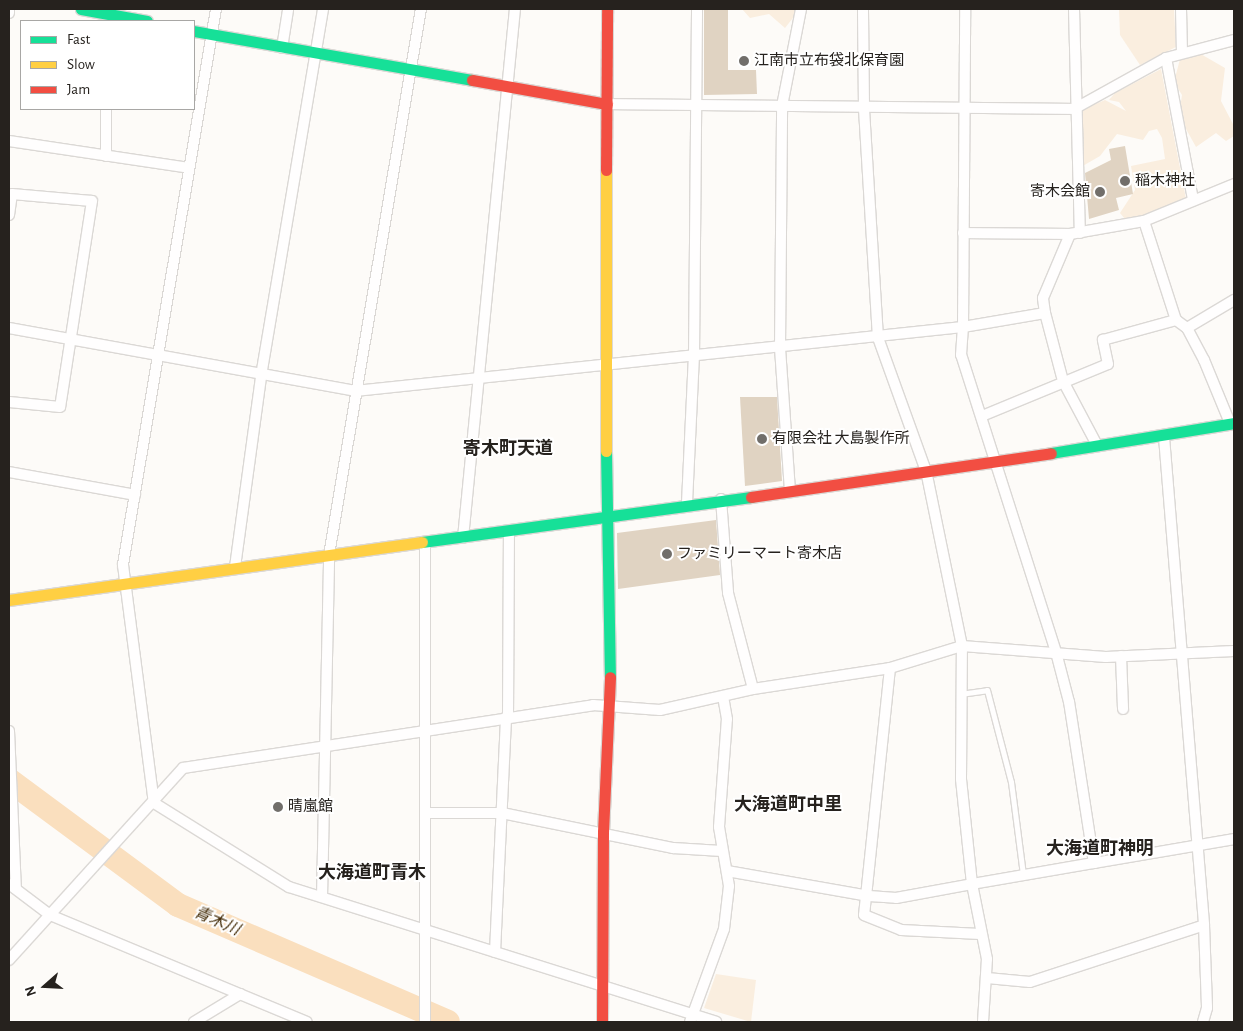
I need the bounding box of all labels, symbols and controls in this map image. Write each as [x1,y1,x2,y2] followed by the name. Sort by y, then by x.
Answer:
[20,20,195,110] legend
[67,32,90,47] text: Fast
[754,52,904,70] place label: 江南市立布袋北保育園
[738,55,750,67] marker: 江南市立布袋北保育園
[67,57,95,72] text: Slow
[67,82,90,97] text: Jam
[1135,172,1195,190] place label: 稲木神社
[1119,175,1131,187] marker: 稲木神社
[1030,183,1090,201] place label: 寄木会館
[1094,186,1106,198] marker: 寄木会館
[772,430,909,448] place label: 有限会社 大島製作所
[756,433,768,445] marker: 有限会社 大島製作所
[463,438,553,460] district label: 寄木町天道
[677,545,842,563] place label: ファミリーマート寄木店
[661,548,673,560] marker: ファミリーマート寄木店
[734,794,842,816] district label: 大海道町中里
[288,798,333,816] place label: 晴嵐館
[272,801,284,813] marker: 晴嵐館
[1046,838,1154,860] district label: 大海道町神明
[318,862,426,884] district label: 大海道町青木
[191,902,243,940] water label: 青木川
[20,961,70,1011] north arrow
[23,984,39,998] text: N

